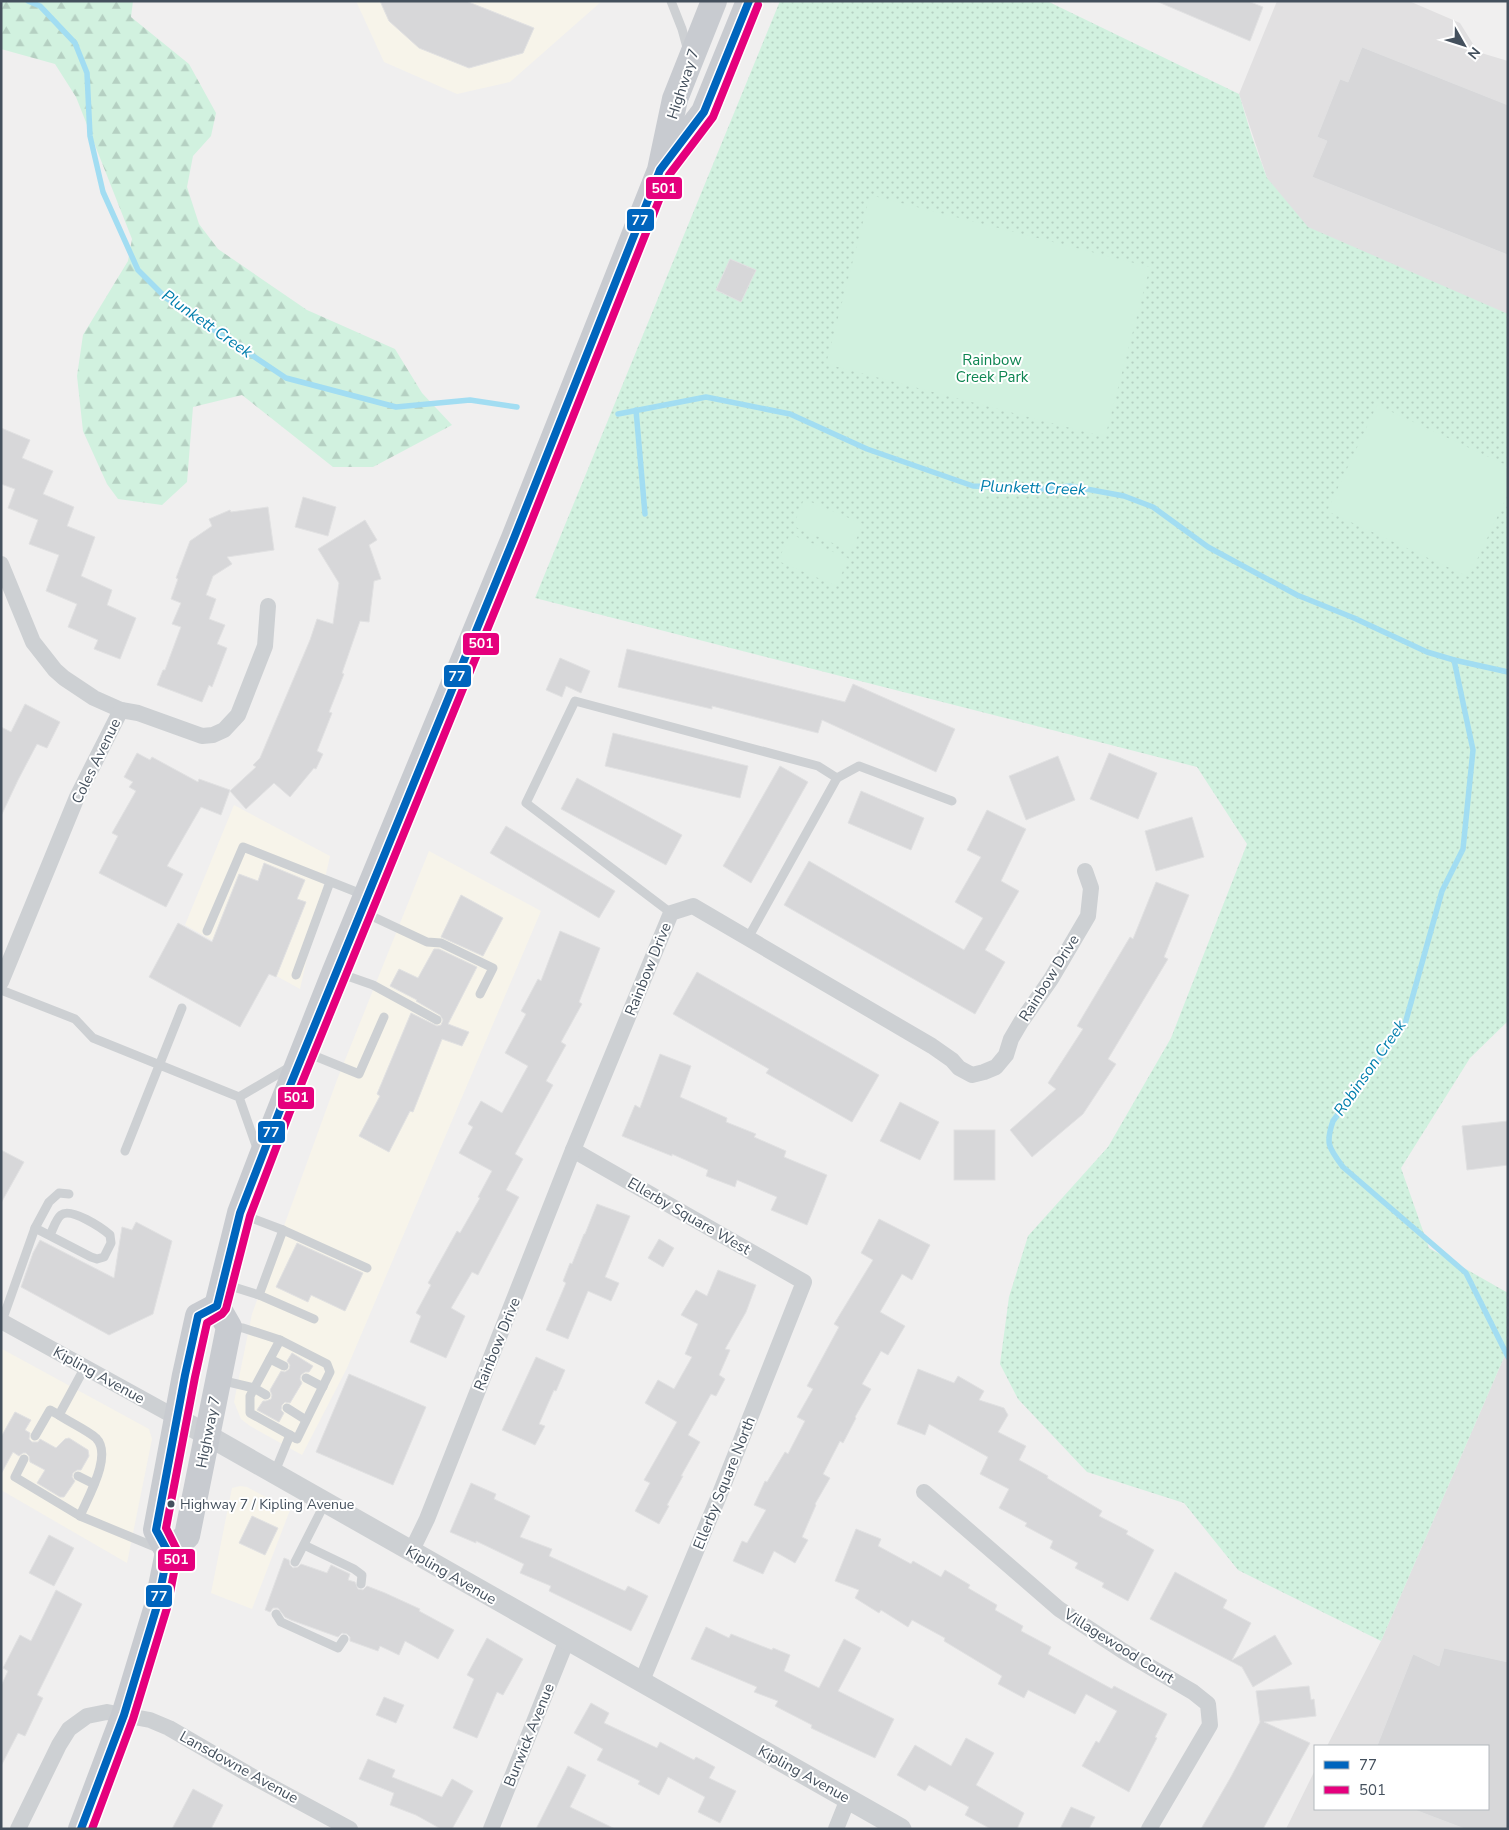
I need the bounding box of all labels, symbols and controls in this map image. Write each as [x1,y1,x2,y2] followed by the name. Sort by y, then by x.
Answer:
[1439,20,1489,70] north arrow
[1463,43,1484,63] text: N
[662,46,704,122] street label: Highway 7
[645,176,683,200] line badge: 501
[651,179,677,198] text: 501
[626,208,655,232] line badge: 77
[632,211,648,230] text: 77
[157,285,257,364] water label: Plunkett Creek
[956,350,1029,387] park label: Rainbow Creek Park
[980,475,1087,501] water label: Plunkett Creek
[462,632,500,656] line badge: 501
[468,634,494,653] text: 501
[443,664,472,688] line badge: 77
[449,667,465,686] text: 77
[67,715,125,807] street label: Coles Avenue
[620,919,676,1019] street label: Rainbow Drive
[1014,931,1084,1025] street label: Rainbow Drive
[1329,1015,1412,1120] water label: Robinson Creek
[277,1086,315,1110] line badge: 501
[283,1088,309,1107] text: 501
[257,1120,286,1144] line badge: 77
[263,1123,279,1142] text: 77
[624,1173,755,1260] street label: Ellerby Square West
[469,1294,525,1394] street label: Rainbow Drive
[50,1342,148,1408] street label: Kipling Avenue
[191,1394,225,1470] street label: Highway 7
[688,1414,760,1552] street label: Ellerby Square North
[180,1495,354,1514] place label: Highway 7 / Kipling Avenue
[166,1499,176,1509] marker: Highway 7 / Kipling Avenue
[402,1541,500,1609] street label: Kipling Avenue
[157,1548,196,1572] line badge: 501
[163,1550,189,1569] text: 501
[145,1584,173,1608] line badge: 77
[151,1587,167,1606] text: 77
[1059,1603,1179,1688] street label: Villagewood Court
[499,1680,559,1790] street label: Burwick Avenue
[176,1726,302,1808] street label: Lansdowne Avenue
[755,1741,853,1807] street label: Kipling Avenue
[1314,1745,1489,1810] legend
[1359,1755,1377,1775] text: 77
[1359,1780,1386,1800] text: 501

